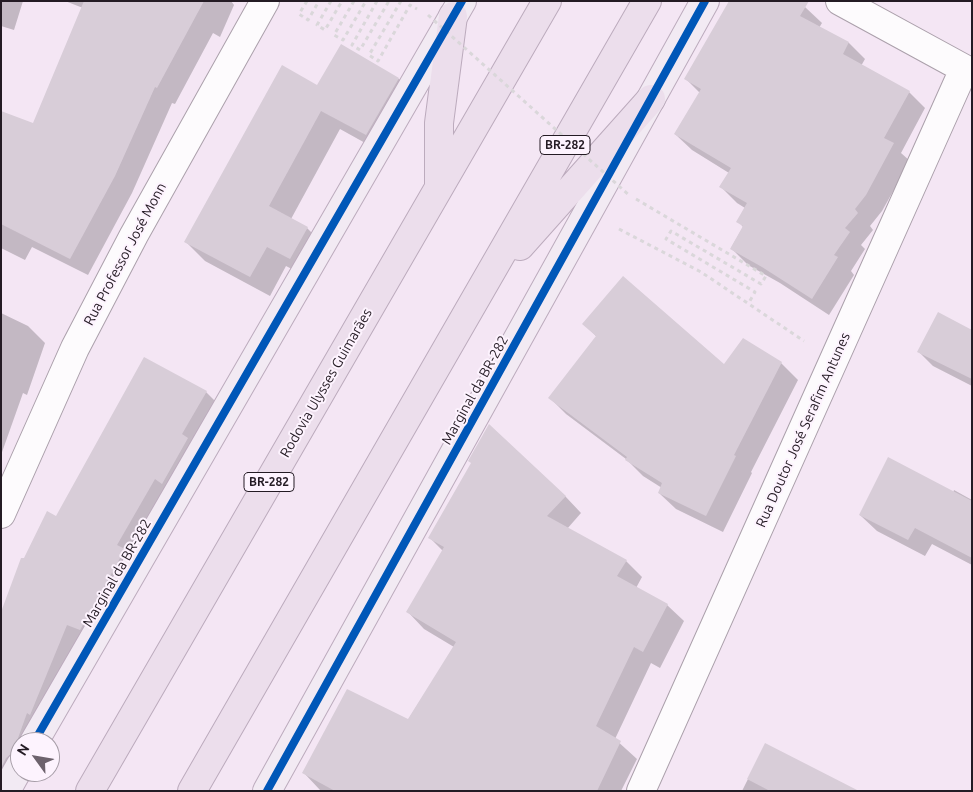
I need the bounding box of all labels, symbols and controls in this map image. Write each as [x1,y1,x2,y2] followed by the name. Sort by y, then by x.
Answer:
[540,136,590,154] road number: BR-282
[80,180,170,328] street label: Rua Professor José Monn
[276,306,376,460] street label: Rodovia Ulysses Guimarães
[752,330,854,530] street label: Rua Doutor José Serafim Antunes
[438,333,512,447] street label: Marginal da BR-282
[244,472,294,492] road number: BR-282
[79,516,155,630] street label: Marginal da BR-282
[10,732,60,782] north arrow
[14,741,33,758] text: N

